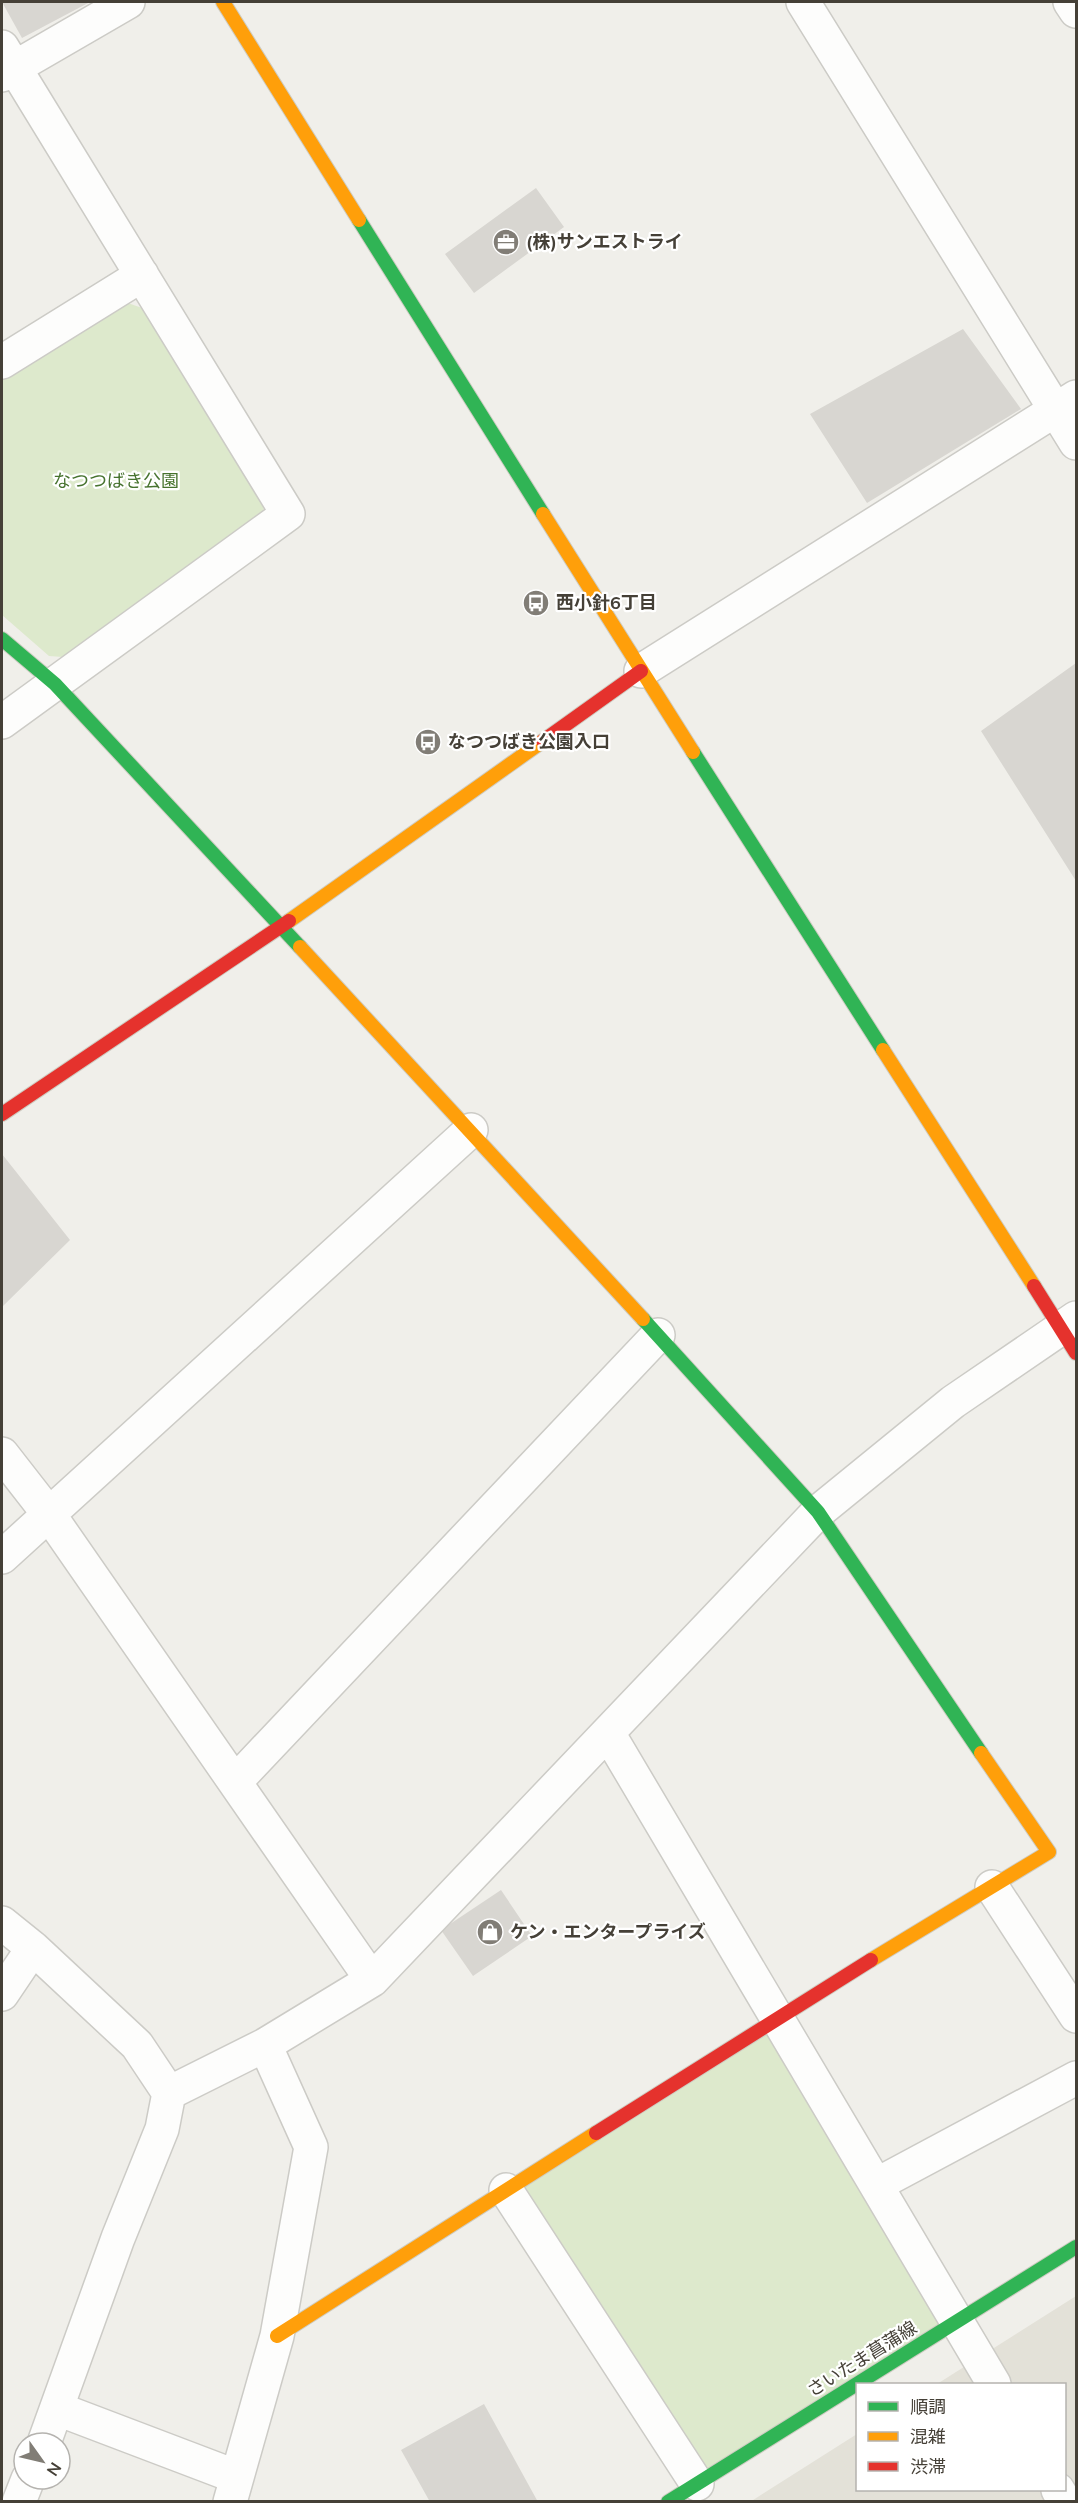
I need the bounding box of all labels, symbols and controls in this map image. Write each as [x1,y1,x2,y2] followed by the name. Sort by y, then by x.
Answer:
[491,227,521,257] office icon: (株)サンエストライ
[526,230,683,253] place label: (株)サンエストライ
[53,469,179,492] park label: なつつばき公園
[521,588,551,618] bus stop icon: 西小針6丁目
[556,591,657,614] place label: 西小針6丁目
[413,727,443,757] bus stop icon: なつつばき公園入口
[448,730,610,753] place label: なつつばき公園入口
[475,1917,505,1947] shop icon: ケン・エンタープライズ
[510,1920,706,1943] place label: ケン・エンタープライズ
[802,2316,921,2402] street label: さいたま菖蒲線
[856,2383,1066,2491] legend
[910,2395,946,2418] text: 順調
[910,2425,946,2448] text: 混雑
[12,2431,72,2491] north arrow
[910,2455,946,2478] text: 渋滞
[43,2459,66,2480] text: N

